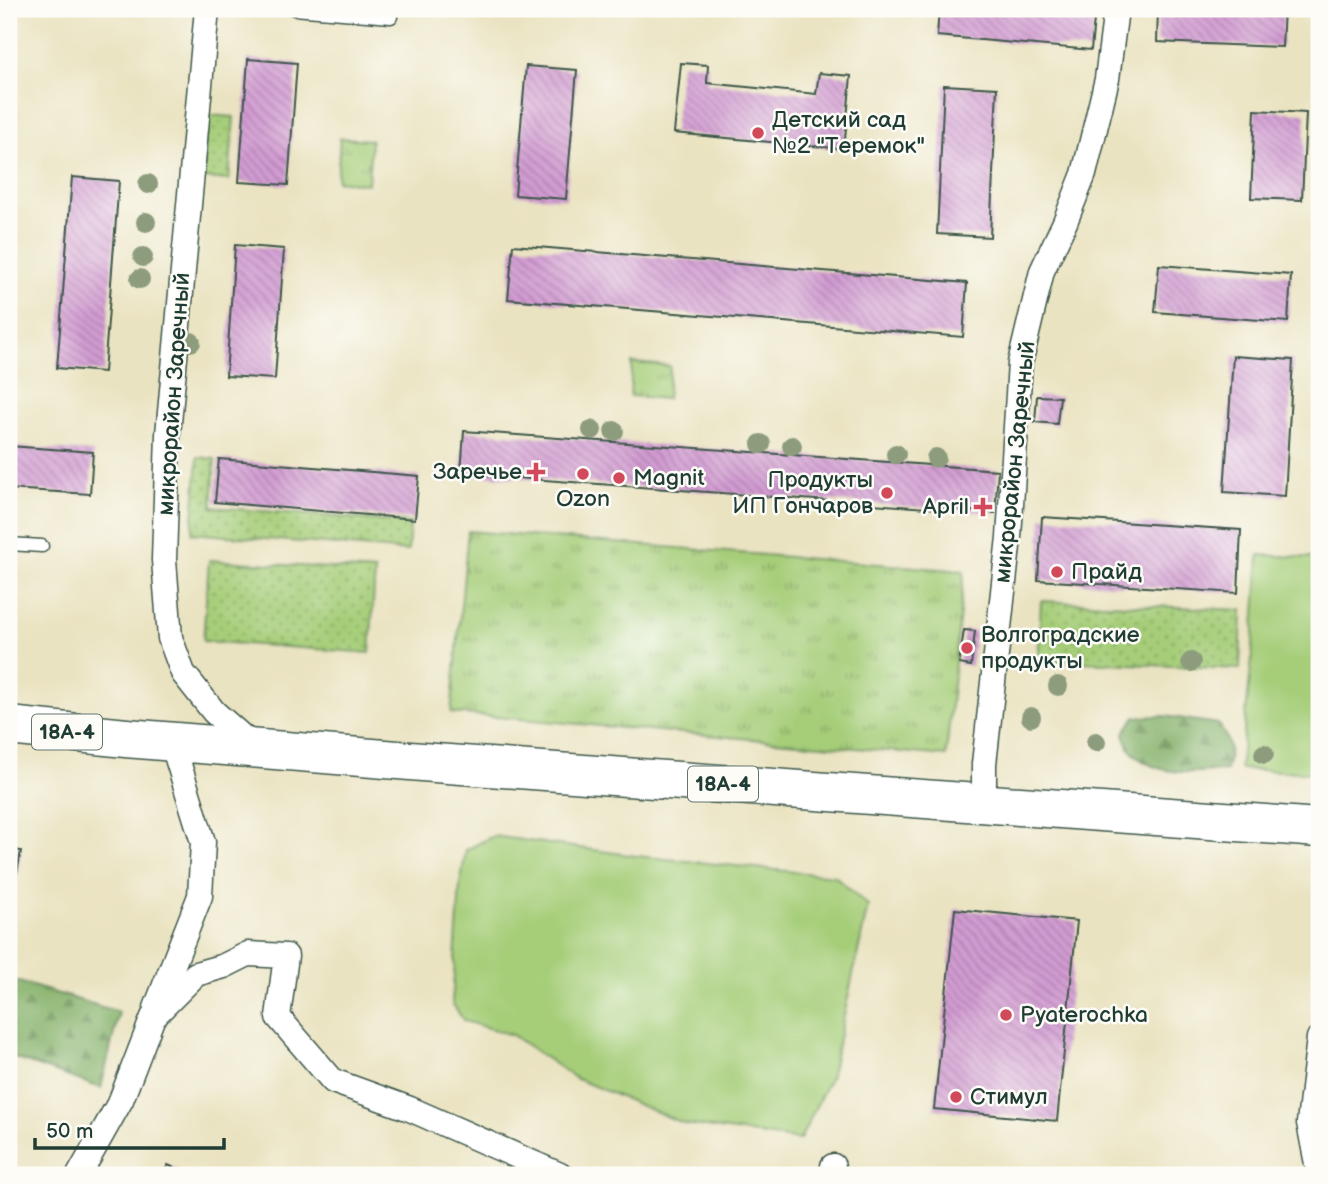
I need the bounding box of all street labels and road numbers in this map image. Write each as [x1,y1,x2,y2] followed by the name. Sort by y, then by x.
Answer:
[152,272,196,516] street label: микрорайон Заречный
[988,339,1042,585] street label: микрорайон Заречный
[32,714,102,750] road number: 18А-4
[688,766,758,802] road number: 18А-4

